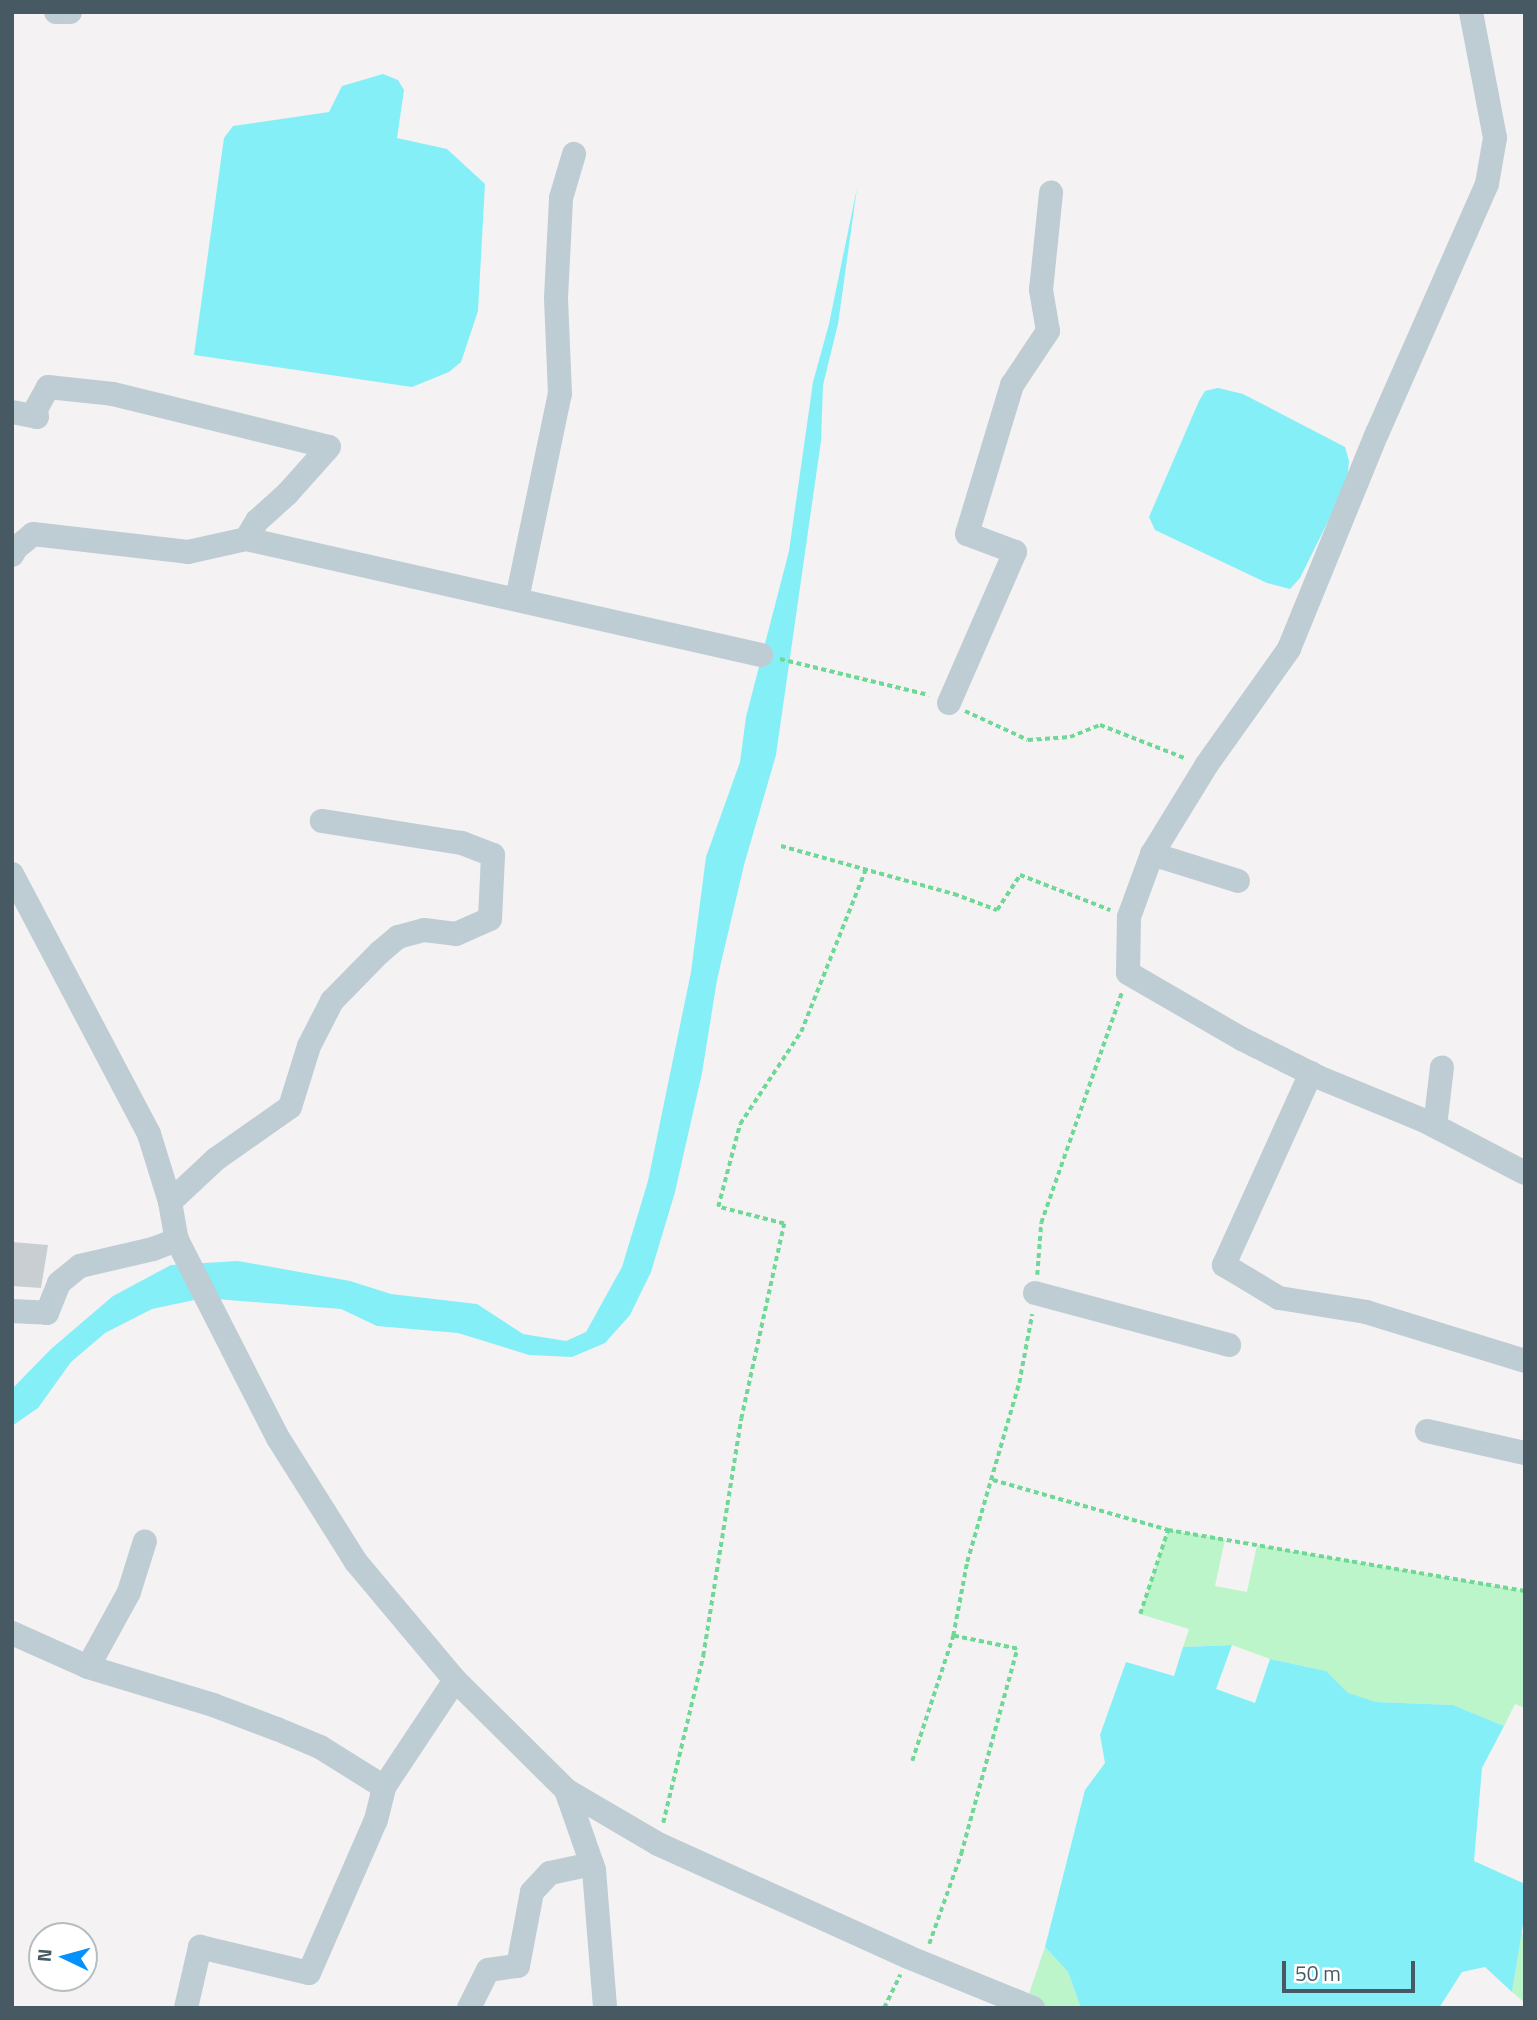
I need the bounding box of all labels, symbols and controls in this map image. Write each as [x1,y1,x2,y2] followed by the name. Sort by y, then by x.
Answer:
[28,1922,98,1992] north arrow
[1285,1946,1418,1990] scale bar
[29,1947,59,1963] text: N
[1295,1957,1341,1989] text: 50 m

